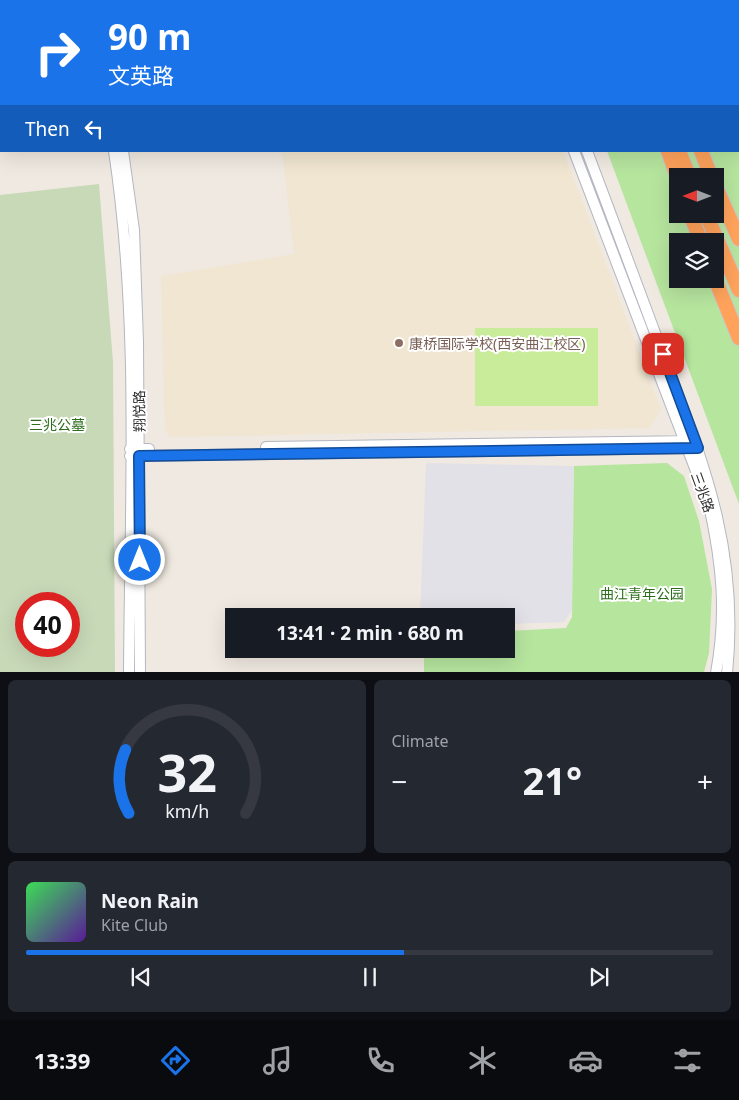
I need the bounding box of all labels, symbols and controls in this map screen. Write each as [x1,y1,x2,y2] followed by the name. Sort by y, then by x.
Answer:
[108,13,191,60] text: 90 m
[25,20,90,85] icon: right
[108,60,174,90] text: 文英路
[80,115,108,143] icon: left
[25,116,70,142] text: Then
[669,168,724,222] north arrow
[669,168,724,288] map controls
[669,233,724,288] button: layers
[642,333,684,375] pin
[409,334,585,353] place label: 康桥国际学校(西安曲江校区)
[393,337,405,349] marker: 康桥国际学校(西安曲江校区)
[649,340,677,368] icon: arrive
[129,390,149,432] street label: 翔悦路
[29,415,85,434] park label: 三兆公墓
[687,469,719,515] street label: 三兆路
[113,533,165,585] position arrow
[600,584,684,603] park label: 曲江青年公园
[15,592,80,657] speed limit sign: 40
[276,620,464,646] text: 13:41 · 2 min · 680 m
[392,730,449,752] text: Climate
[157,736,217,807] text: 32
[522,754,582,806] text: 21°
[392,762,408,800] text: −
[697,762,713,800] text: +
[165,799,209,823] text: km/h
[101,888,199,914] text: Neon Rain
[101,914,168,936] text: Kite Club
[127,963,155,991] icon: previous
[356,963,384,991] icon: pause
[585,963,613,991] icon: next
[158,1043,193,1078] icon: directions
[260,1043,295,1078] icon: music
[363,1043,398,1078] icon: phone
[465,1043,500,1078] icon: climate
[568,1043,603,1078] icon: car
[670,1043,705,1078] icon: filters
[34,1045,90,1075] text: 13:39

